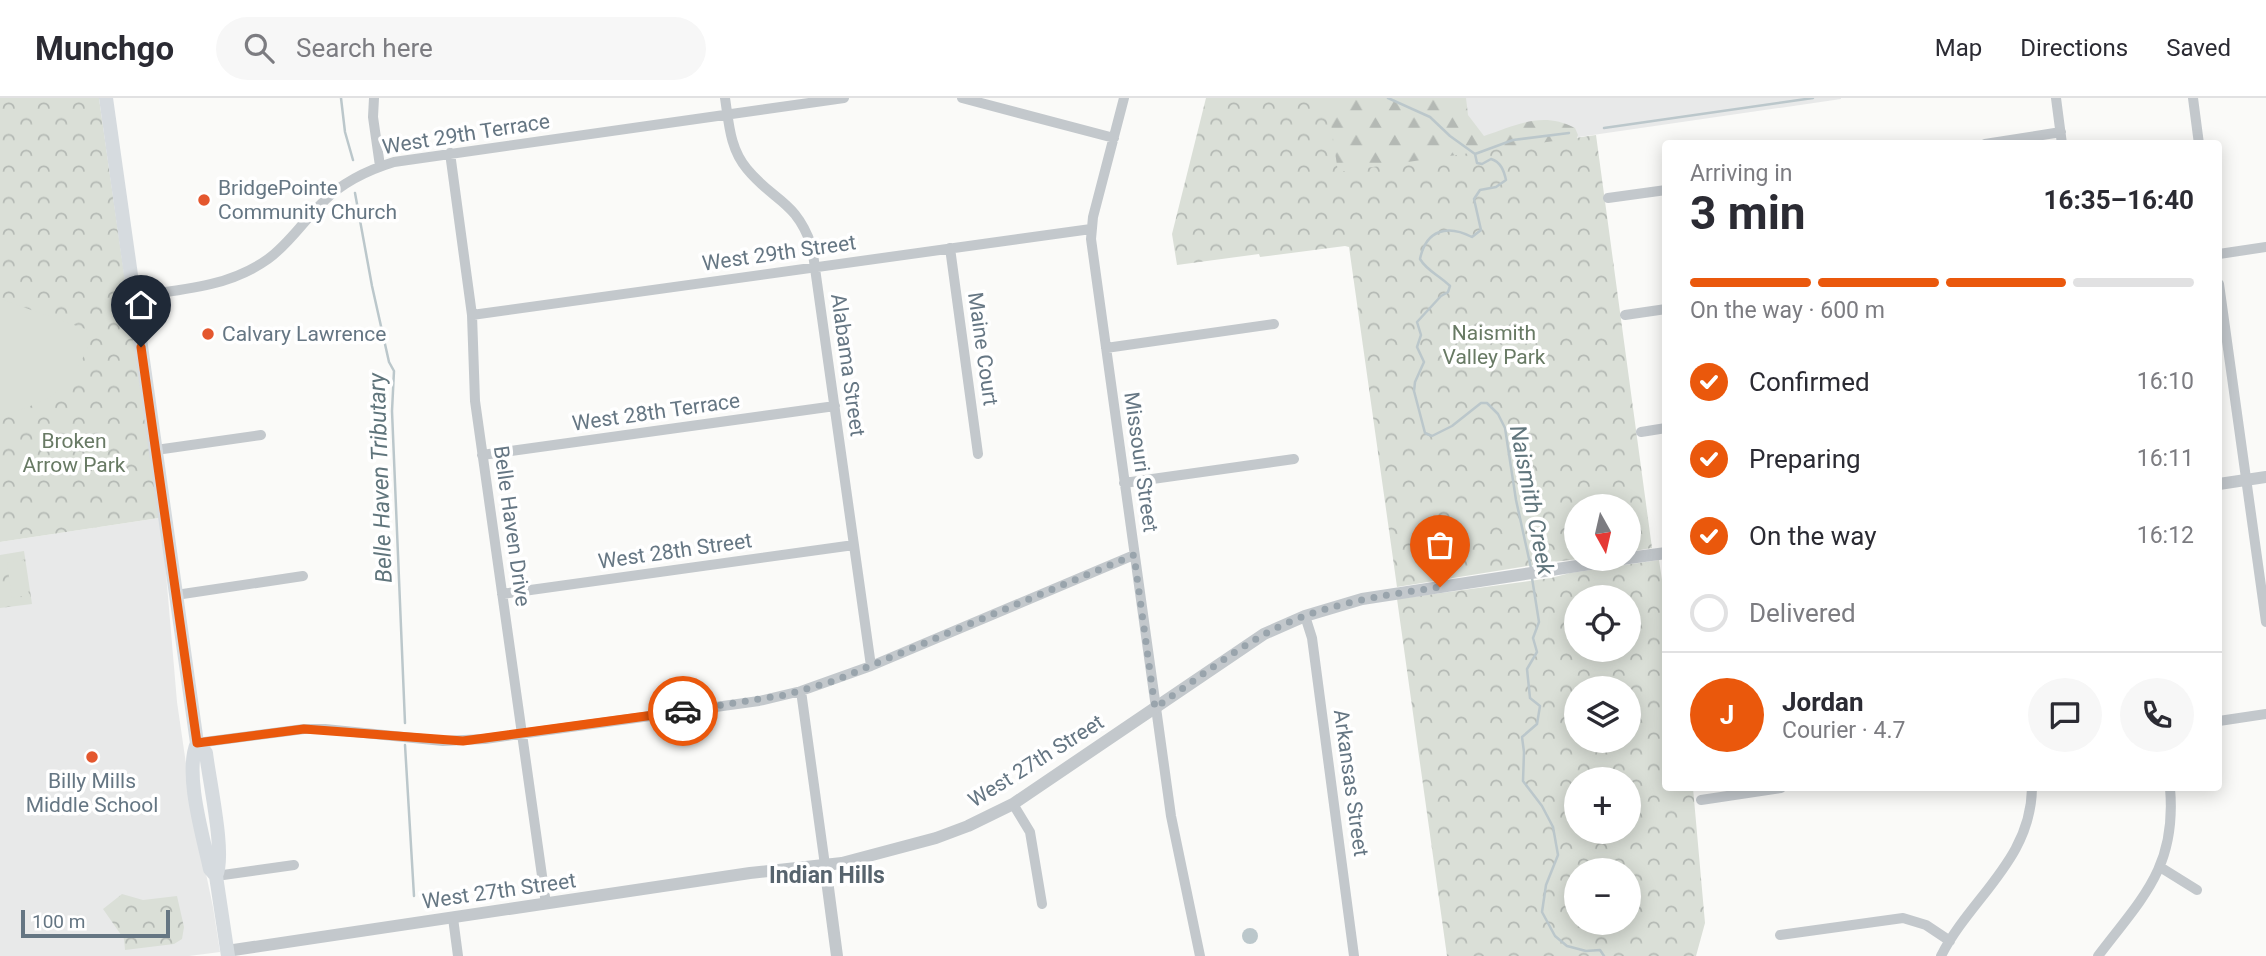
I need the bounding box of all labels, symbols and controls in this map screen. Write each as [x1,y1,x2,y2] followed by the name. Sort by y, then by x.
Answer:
[216,17,706,80] search box
[35,29,174,68] text: Munchgo
[240,29,278,67] icon: search
[296,33,433,63] text: Search here
[1935,34,1982,62] text: Map
[2020,34,2128,62] text: Directions
[2166,34,2231,62] text: Saved
[381,109,551,159] street label: West 29th Terrace
[1690,160,1793,187] text: Arriving in
[218,176,397,224] place label: BridgePointe Community Church
[2044,185,2194,215] text: 16:35–16:40
[1690,186,1806,240] text: 3 min
[196,192,212,208] marker: BridgePointe Community Church
[701,230,858,276] street label: West 29th Street
[111,275,171,347] pin
[122,286,160,324] icon: home
[963,291,1003,408] street label: Maine Court
[826,292,870,438] street label: Alabama Street
[1690,297,1885,324] text: On the way · 600 m
[1442,321,1546,369] park label: Naismith Valley Park
[222,322,386,346] place label: Calvary Lawrence
[200,326,216,342] marker: Calvary Lawrence
[1690,363,1728,401] icon: check
[1749,367,1870,397] text: Confirmed
[2137,368,2194,395] text: 16:10
[363,371,398,583] water label: Belle Haven Tributary
[571,388,741,436] street label: West 28th Terrace
[1119,390,1163,534] street label: Missouri Street
[1504,423,1559,578] water label: Naismith Creek
[22,429,126,477] park label: Broken Arrow Park
[1690,440,1728,478] icon: check
[489,444,535,608] street label: Belle Haven Drive
[1749,444,1861,474] text: Preparing
[2137,445,2194,472] text: 16:11
[1564,494,1642,570] north arrow
[1564,494,1641,935] map controls
[1410,515,1470,587] pin
[1690,517,1728,555] icon: check
[1749,521,1877,551] text: On the way
[2137,522,2194,549] text: 16:12
[1421,526,1459,564] icon: bag
[597,528,754,574] street label: West 28th Street
[1564,585,1641,662] button: locate
[1749,598,1856,628] text: Delivered
[648,676,718,746] courier
[1564,676,1641,753] button: layers
[2028,678,2102,752] button: chat
[2120,678,2194,752] button: phone
[1782,687,1864,717] text: Jordan
[664,692,702,730] icon: car
[1720,700,1734,730] text: J
[1329,708,1373,858] street label: Arkansas Street
[964,710,1108,812] street label: West 27th Street
[1782,717,1905,744] text: Courier · 4.7
[84,749,100,765] marker: Billy Mills Middle School
[1564,767,1641,844] button: +
[26,769,158,817] place label: Billy Mills Middle School
[1564,858,1641,935] button: −
[769,862,885,889] district label: Indian Hills
[421,868,578,914] street label: West 27th Street
[21,907,170,939] scale bar
[32,910,85,933] text: 100 m

